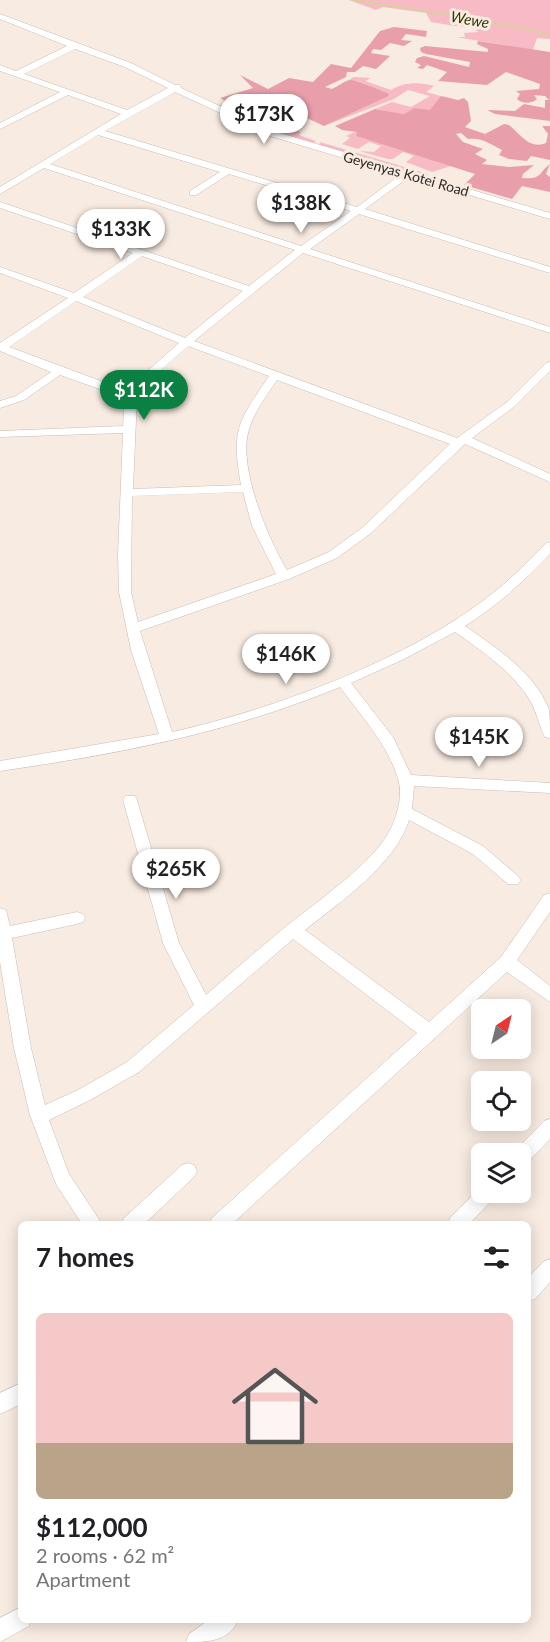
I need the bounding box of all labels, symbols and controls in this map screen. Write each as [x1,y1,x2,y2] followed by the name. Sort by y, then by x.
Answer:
[450,7,491,31] water label: Wewe
[222,94,306,145] pin: $173K
[234,101,294,125] text: $173K
[341,147,471,200] street label: Geyenyas Kotei Road
[259,183,343,234] pin: $138K
[271,190,331,214] text: $138K
[79,209,163,260] pin: $133K
[91,216,151,240] text: $133K
[102,370,186,421] pin: $112K
[114,377,174,401] text: $112K
[244,634,328,685] pin: $146K
[256,641,316,665] text: $146K
[437,717,521,768] pin: $145K
[449,724,509,748] text: $145K
[134,849,218,900] pin: $265K
[146,856,206,880] text: $265K
[471,999,531,1059] north arrow
[471,999,531,1203] map controls
[471,1071,531,1131] button: locate
[471,1143,531,1203] button: layers
[36,1241,134,1273] text: 7 homes
[480,1241,513,1274] icon: filters
[221,1352,329,1460] icon: home
[36,1511,148,1543] text: $112,000
[36,1543,174,1567] text: 2 rooms · 62 m²
[36,1567,130,1591] text: Apartment

